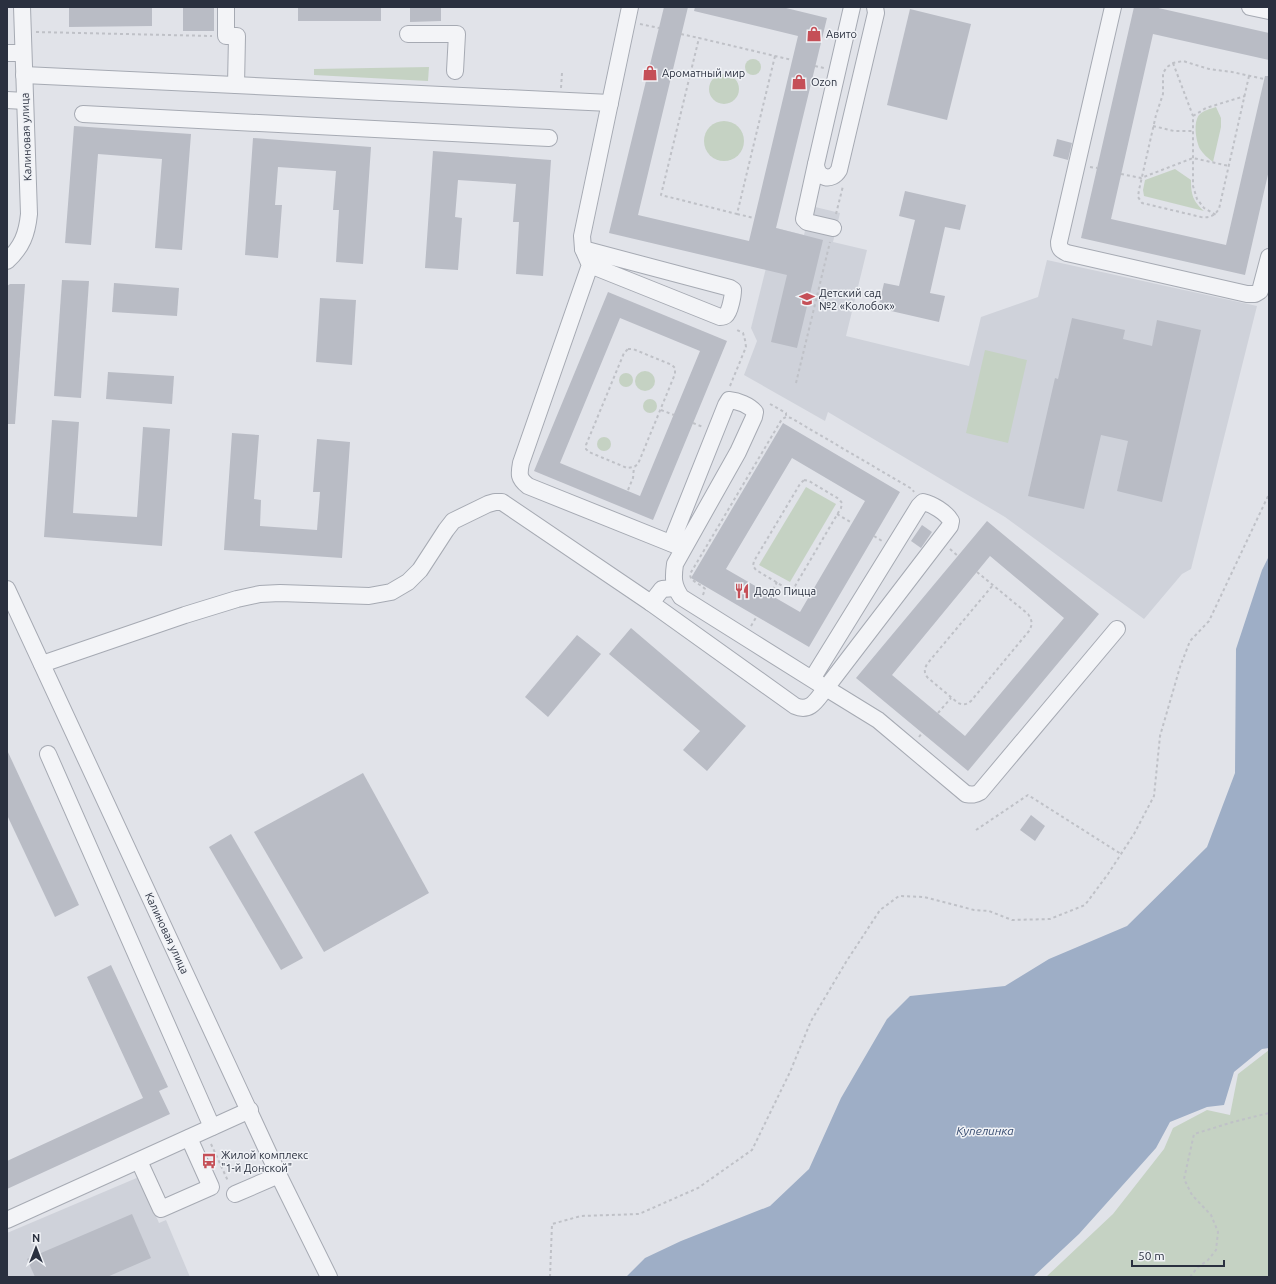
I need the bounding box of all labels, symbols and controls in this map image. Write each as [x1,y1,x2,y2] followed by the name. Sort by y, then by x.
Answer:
[805,25,823,43] shop icon: Авито
[826,28,857,40] place label: Авито
[641,64,659,82] shop icon: Ароматный мир
[662,67,745,79] place label: Ароматный мир
[790,73,808,91] shop icon: Ozon
[811,76,837,88] place label: Ozon
[18,93,34,181] street label: Калиновая улица
[819,287,895,312] place label: Детский сад №2 «Колобок»
[798,290,816,308] school or university icon: Детский сад №2 «Колобок»
[733,582,751,600] restaurant icon: Додо Пицца
[754,585,816,597] place label: Додо Пицца
[143,890,191,976] street label: Калиновая улица
[956,1124,1014,1137] water label: Купелинка
[221,1149,308,1174] place label: Жилой комплекс "1-й Донской"
[200,1152,218,1170] bus stop icon: Жилой комплекс "1-й Донской"
[16,1228,56,1268] north arrow
[32,1232,40,1244] text: N
[1132,1242,1224,1268] scale bar
[1138,1249,1165,1262] text: 50 m

